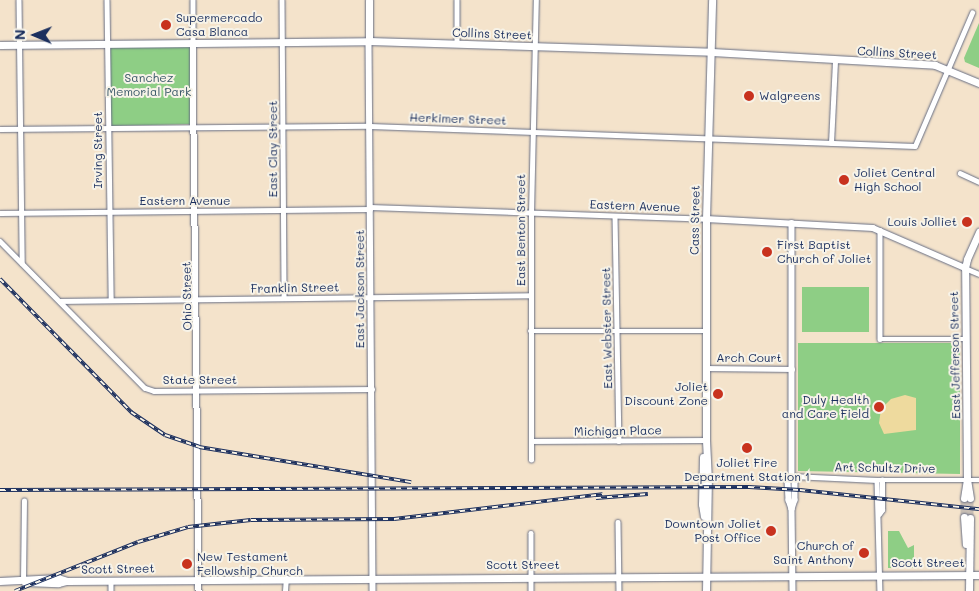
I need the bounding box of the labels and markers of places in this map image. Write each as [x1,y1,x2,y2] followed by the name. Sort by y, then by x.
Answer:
[176,11,262,39] place label: Supermercado Casa Blanca
[160,19,172,31] marker: Supermercado Casa Blanca
[759,89,820,103] place label: Walgreens
[743,90,755,102] marker: Walgreens
[854,166,935,194] place label: Joliet Central High School
[838,174,850,186] marker: Joliet Central High School
[888,215,957,229] place label: Louis Jolliet
[961,216,973,228] marker: Louis Jolliet
[777,238,871,266] place label: First Baptist Church of Joliet
[761,246,773,258] marker: First Baptist Church of Joliet
[624,380,708,408] place label: Joliet Discount Zone
[712,388,724,400] marker: Joliet Discount Zone
[782,393,869,421] place label: Duly Health and Care Field
[873,401,885,413] marker: Duly Health and Care Field
[741,442,753,454] marker: Joliet Fire Department Station 1
[684,456,810,484] place label: Joliet Fire Department Station 1
[664,517,761,545] place label: Downtown Joliet Post Office
[765,525,777,537] marker: Downtown Joliet Post Office
[773,539,854,567] place label: Church of Saint Anthony
[858,547,870,559] marker: Church of Saint Anthony
[197,550,303,578] place label: New Testament Fellowship Church
[181,558,193,570] marker: New Testament Fellowship Church

